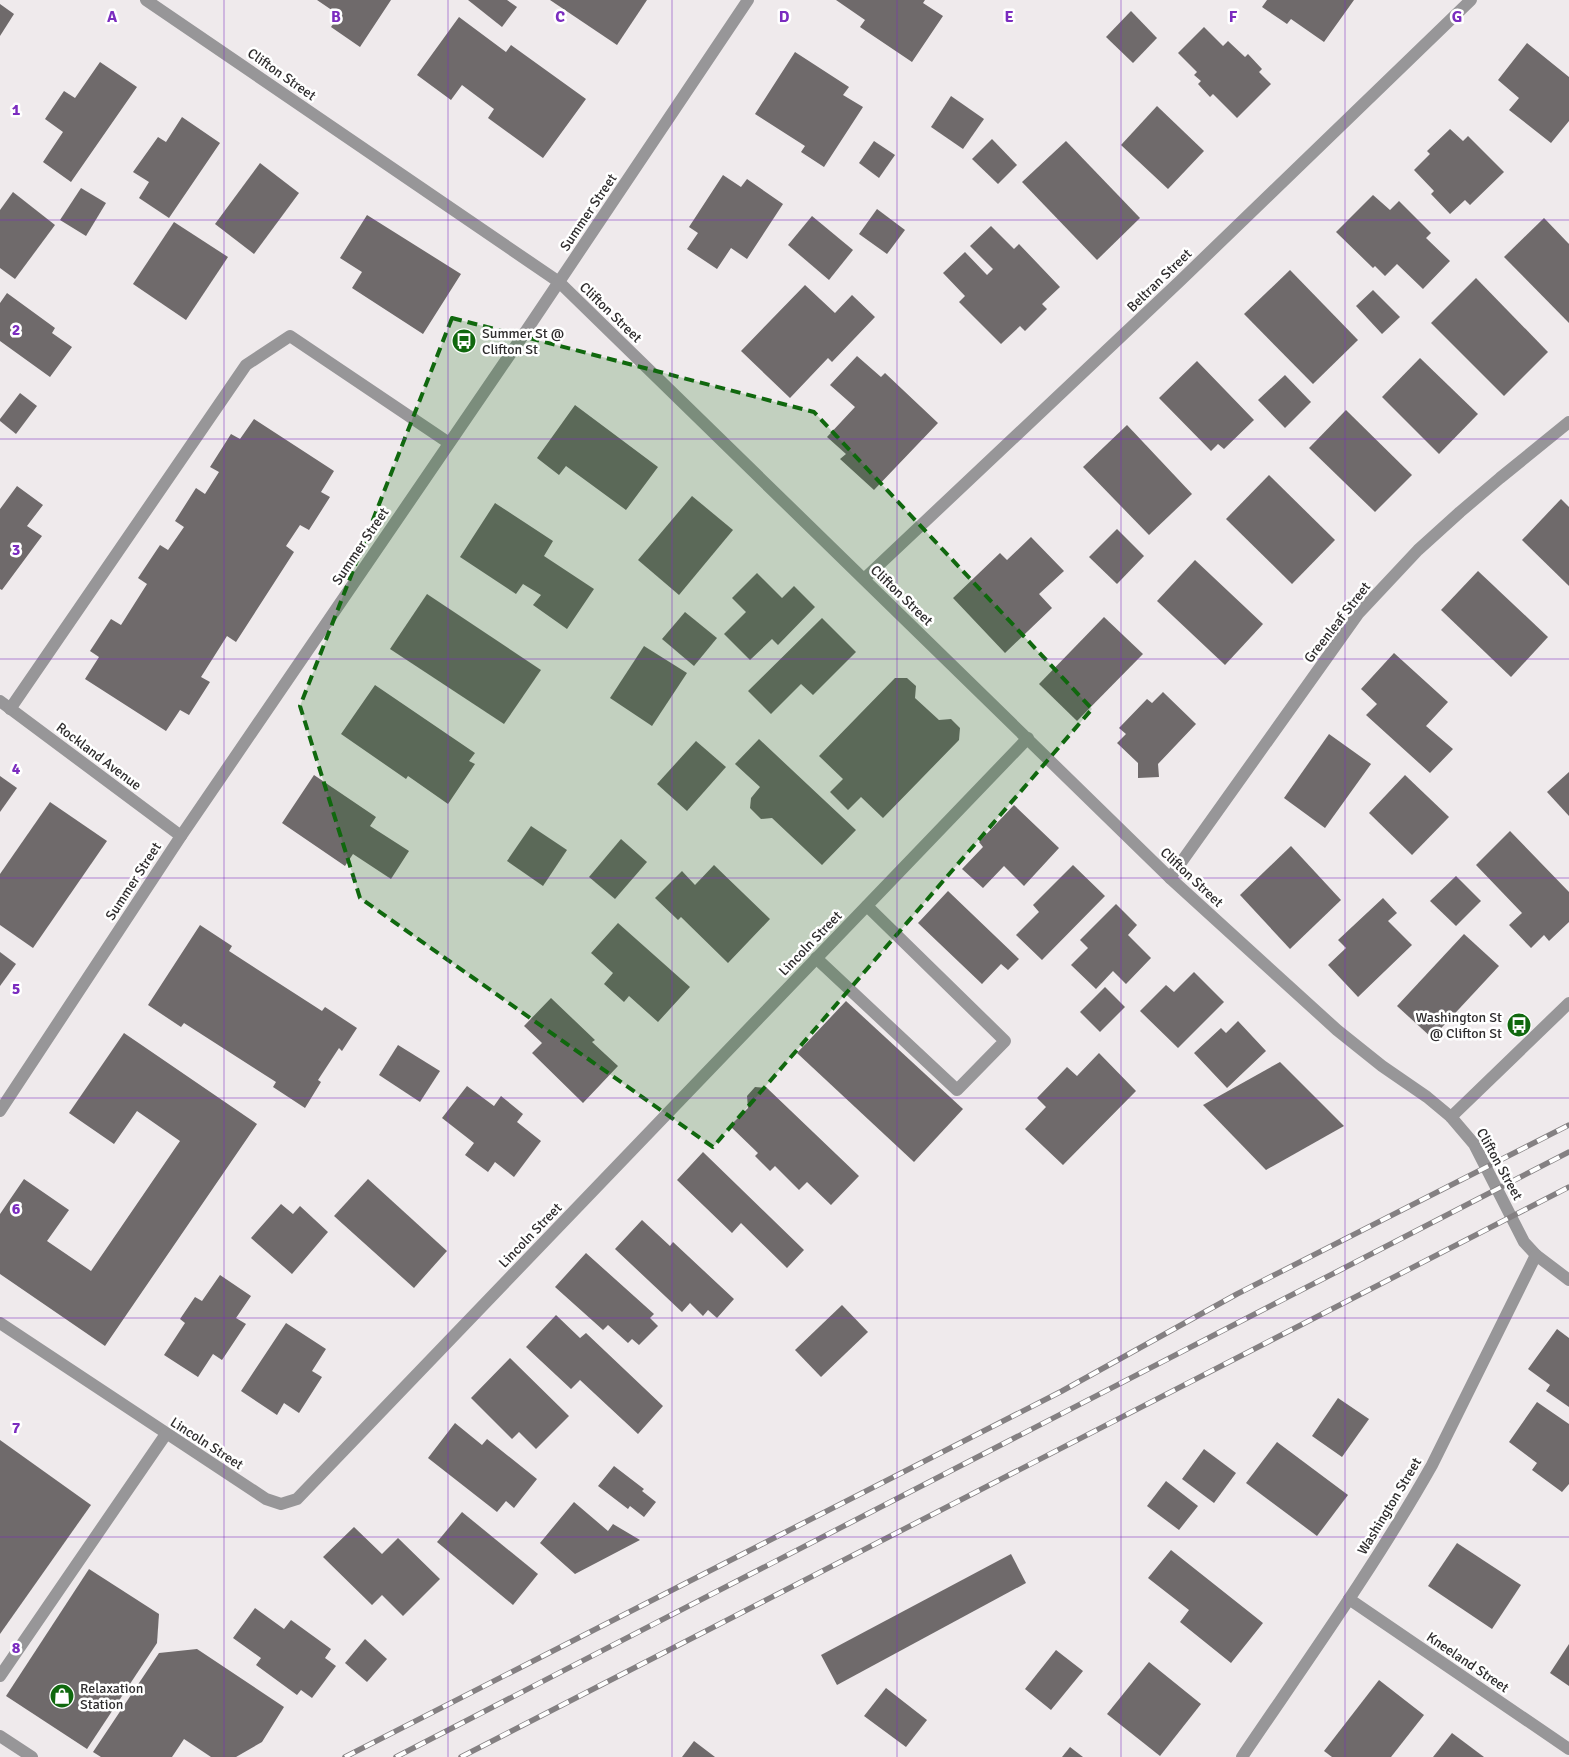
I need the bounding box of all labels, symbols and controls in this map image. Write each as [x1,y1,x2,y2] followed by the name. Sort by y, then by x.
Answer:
[107,7,118,27] text: A
[331,7,341,27] text: B
[555,7,565,27] text: C
[779,7,790,27] text: D
[1004,7,1014,27] text: E
[1229,7,1238,27] text: F
[1452,7,1462,27] text: G
[244,45,319,104] street label: Clifton Street
[12,100,21,120] text: 1
[556,170,621,254] street label: Summer Street
[1123,245,1195,316] street label: Beltran Street
[576,279,645,346] street label: Clifton Street
[12,320,20,340] text: 2
[482,325,564,358] place label: Summer St @ Clifton St
[451,328,477,354] bus stop icon: Summer St @ Clifton St
[328,504,393,588] street label: Summer Street
[12,540,20,560] text: 3
[867,562,936,629] street label: Clifton Street
[1301,578,1374,666] street label: Greenleaf Street
[53,719,145,794] street label: Rockland Avenue
[12,759,21,779] text: 4
[102,839,165,923] street label: Summer Street
[1157,844,1227,911] street label: Clifton Street
[775,907,846,979] street label: Lincoln Street
[12,979,20,999] text: 5
[1415,1009,1502,1042] place label: Washington St @ Clifton St
[1506,1012,1532,1038] bus stop icon: Washington St @ Clifton St
[1473,1125,1526,1203] street label: Clifton Street
[12,1199,21,1219] text: 6
[495,1199,566,1271] street label: Lincoln Street
[167,1414,246,1473] street label: Lincoln Street
[12,1418,21,1438] text: 7
[1354,1455,1425,1558] street label: Washington Street
[1423,1629,1512,1696] street label: Kneeland Street
[12,1638,21,1658] text: 8
[80,1680,143,1713] place label: Relaxation Station
[49,1683,75,1709] shop icon: Relaxation Station

